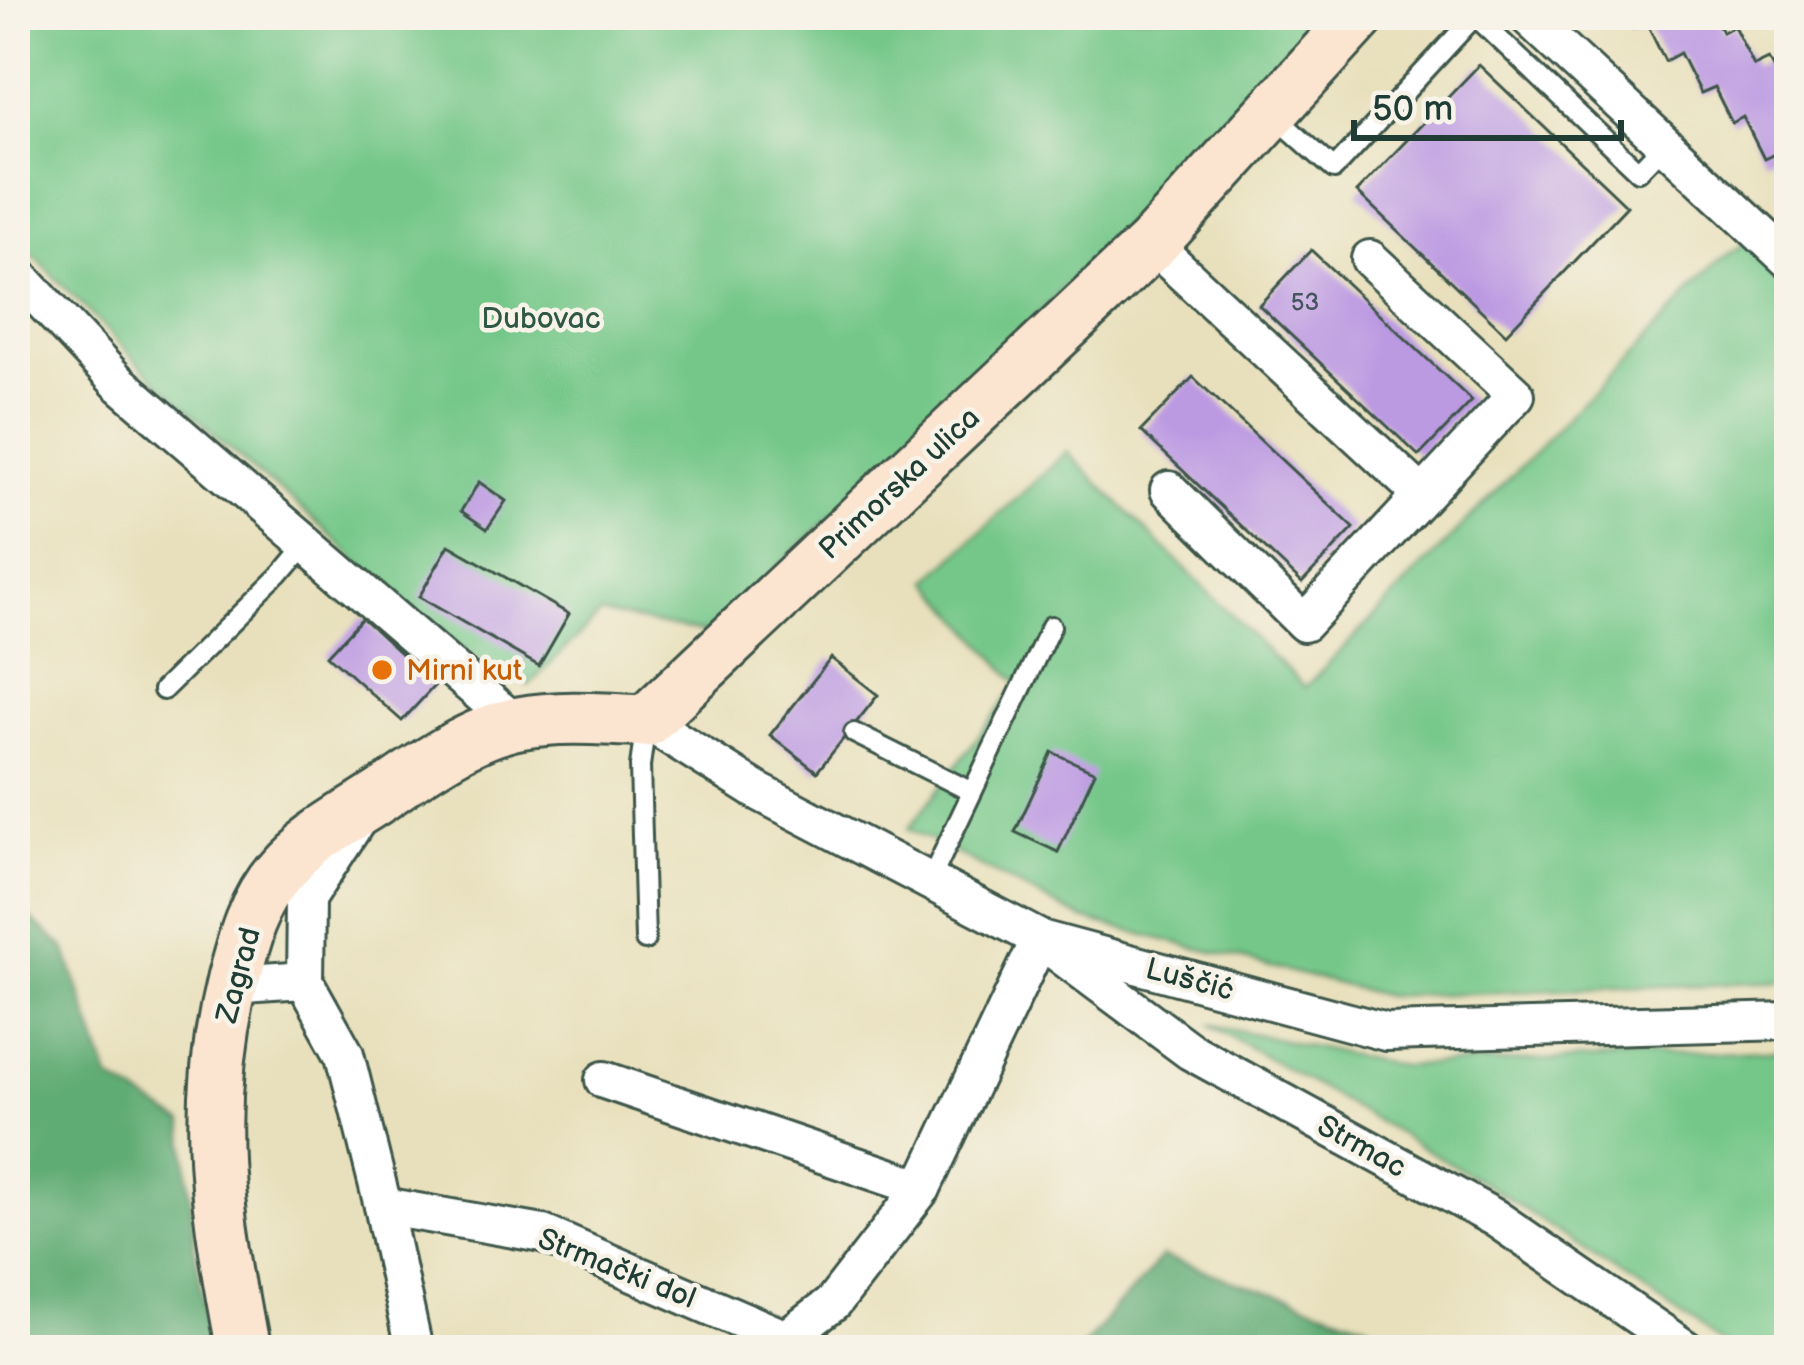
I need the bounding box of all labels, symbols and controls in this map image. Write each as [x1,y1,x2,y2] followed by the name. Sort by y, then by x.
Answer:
[1354,66,1621,140] scale bar
[1372,88,1453,131] text: 50 m
[1291,288,1319,317] house number: 53
[481,301,601,337] park label: Dubovac
[812,400,988,567] street label: Primorska ulica
[406,653,522,689] place label: Mirni kut
[369,657,395,683] marker: Mirni kut
[209,924,269,1028] street label: Zagrad
[1142,951,1238,1009] street label: Luščić
[1311,1108,1412,1186] street label: Strmac
[533,1221,701,1317] street label: Strmački dol

